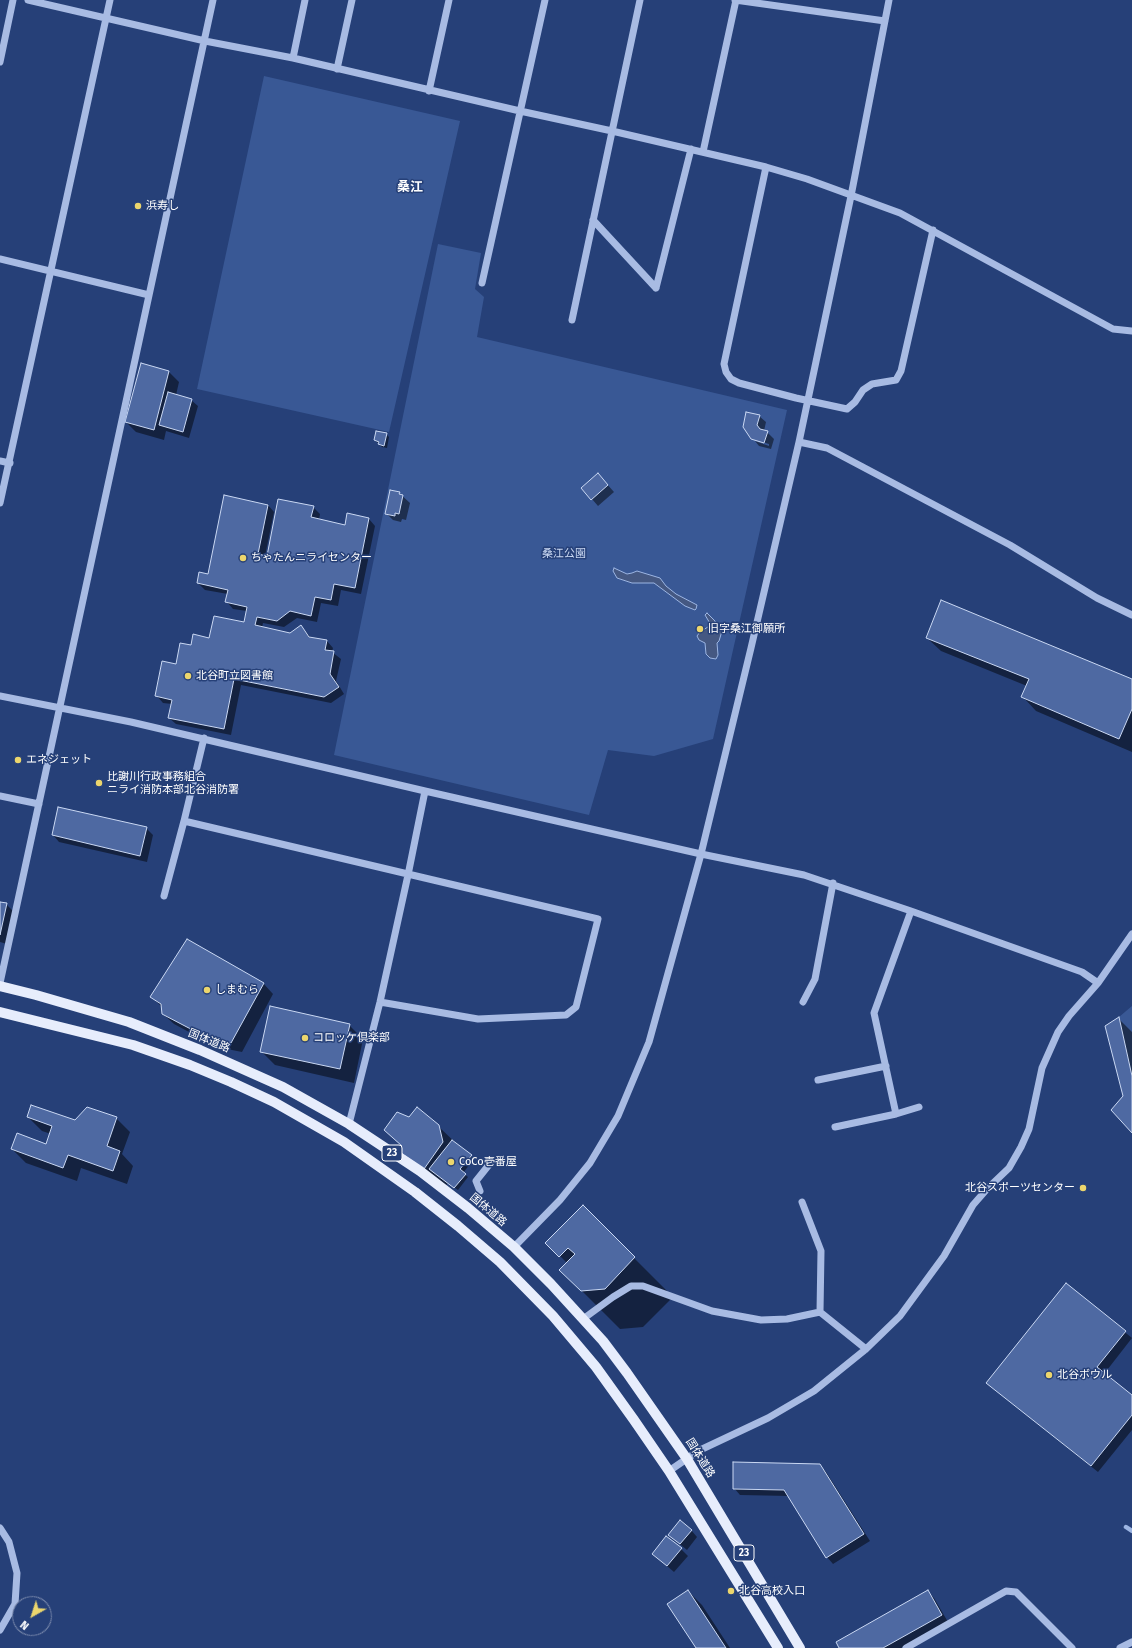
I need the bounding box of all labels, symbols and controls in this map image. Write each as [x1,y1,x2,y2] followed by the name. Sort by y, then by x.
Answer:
[397,179,423,195] district label: 桑江
[146,199,179,213] place label: 浜寿し
[133,201,143,211] marker: 浜寿し
[542,547,586,561] park label: 桑江公園
[251,551,372,565] place label: ちゃたんニライセンター
[238,553,248,563] marker: ちゃたんニライセンター
[708,622,785,636] place label: 旧字桑江御願所
[695,624,705,634] marker: 旧字桑江御願所
[196,669,273,683] place label: 北谷町立図書館
[183,671,193,681] marker: 北谷町立図書館
[26,753,92,767] place label: エネジェット
[13,755,23,765] marker: エネジェット
[107,770,239,796] place label: 比謝川行政事務組合 ニライ消防本部北谷消防署
[94,778,104,788] marker: 比謝川行政事務組合 ニライ消防本部北谷消防署
[215,983,259,997] place label: しまむら
[202,985,212,995] marker: しまむら
[186,1027,232,1055] street label: 国体道路
[313,1031,390,1045] place label: コロッケ倶楽部
[300,1033,310,1043] marker: コロッケ倶楽部
[382,1145,402,1161] road number: 23
[459,1155,517,1169] place label: CoCo壱番屋
[446,1157,456,1167] marker: CoCo壱番屋
[965,1181,1075,1195] place label: 北谷スポーツセンター
[1078,1183,1088,1193] marker: 北谷スポーツセンター
[467,1191,509,1229] street label: 国体道路
[1057,1368,1112,1382] place label: 北谷ボウル
[1044,1370,1054,1380] marker: 北谷ボウル
[683,1436,717,1480] street label: 国体道路
[734,1545,754,1561] road number: 23
[739,1584,805,1598] place label: 北谷高校入口
[726,1586,736,1596] marker: 北谷高校入口
[12,1596,52,1636] north arrow
[18,1618,32,1632] text: N

